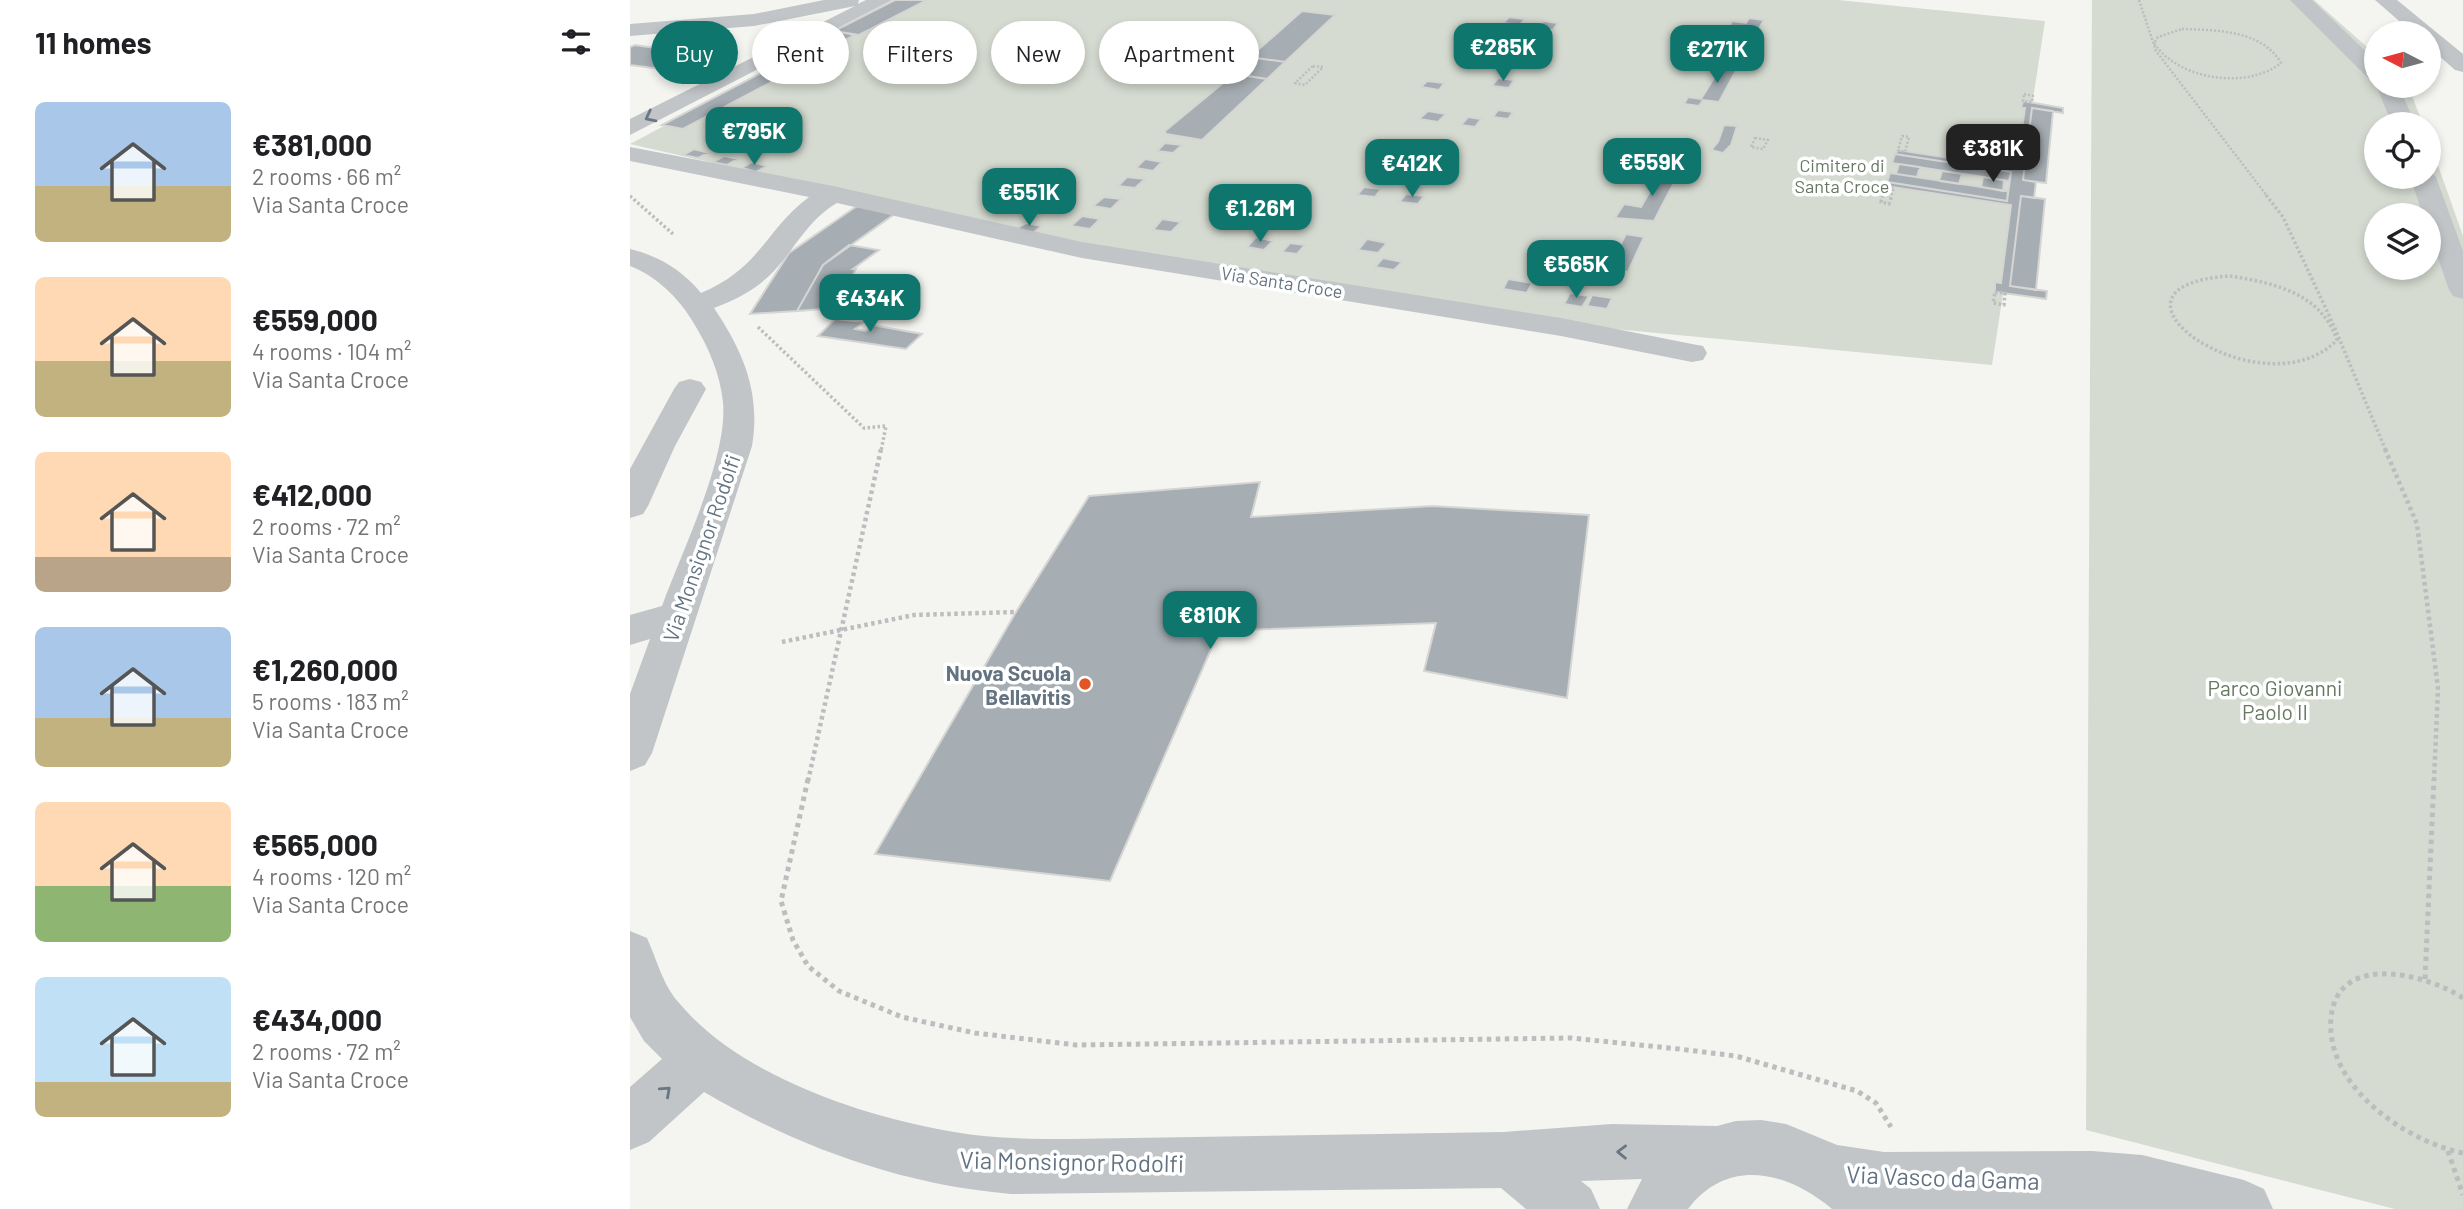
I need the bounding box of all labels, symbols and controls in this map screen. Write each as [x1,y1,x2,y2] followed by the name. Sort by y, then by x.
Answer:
[651,21,738,84] chip: Buy
[752,21,849,84] chip: Rent
[863,21,977,84] chip: Filters
[991,21,1085,84] chip: New
[1099,21,1259,84] chip: Apartment
[2364,21,2441,98] north arrow
[2364,21,2441,280] map controls
[557,23,595,61] icon: filters
[35,24,152,60] text: 11 homes
[1454,24,1552,83] pin: €285K
[1668,25,1766,85] pin: €271K
[1470,32,1536,60] text: €285K
[1686,34,1748,62] text: €271K
[705,108,803,167] pin: €795K
[645,109,657,123] one-way arrow
[2364,112,2441,189] button: locate
[722,116,787,144] text: €795K
[1944,124,2042,184] pin: €381K
[252,126,372,162] text: €381,000
[91,130,175,214] icon: home
[1962,133,2024,161] text: €381K
[1603,138,1701,198] pin: €559K
[1363,140,1461,199] pin: €412K
[1619,147,1685,175] text: €559K
[1381,148,1443,176] text: €412K
[1795,154,1889,197] park label: Cimitero di Santa Croce
[252,162,401,190] text: 2 rooms · 66 m²
[980,168,1078,228] pin: €551K
[998,177,1060,205] text: €551K
[1203,184,1317,244] pin: €1.26M
[252,190,409,218] text: Via Santa Croce
[1225,193,1295,221] text: €1.26M
[2364,203,2441,280] button: layers
[1527,240,1625,300] pin: €565K
[1543,249,1609,277] text: €565K
[1220,262,1344,302] street label: Via Santa Croce
[821,274,919,334] pin: €434K
[835,283,905,311] text: €434K
[252,301,378,337] text: €559,000
[91,305,175,389] icon: home
[252,337,412,365] text: 4 rooms · 104 m²
[252,365,409,393] text: Via Santa Croce
[657,451,745,645] street label: Via Monsignor Rodolfi
[252,476,372,512] text: €412,000
[91,480,175,564] icon: home
[252,512,401,540] text: 2 rooms · 72 m²
[252,540,409,568] text: Via Santa Croce
[1161,592,1259,651] pin: €810K
[1179,600,1241,628] text: €810K
[252,651,398,687] text: €1,260,000
[91,655,175,739] icon: home
[946,660,1071,709] place label: Nuova Scuola Bellavitis
[2208,675,2342,724] park label: Parco Giovanni Paolo II
[1077,676,1093,692] marker: Nuova Scuola Bellavitis
[252,687,409,715] text: 5 rooms · 183 m²
[252,715,409,743] text: Via Santa Croce
[252,826,378,862] text: €565,000
[91,830,175,914] icon: home
[252,862,411,890] text: 4 rooms · 120 m²
[252,890,409,918] text: Via Santa Croce
[252,1001,382,1037] text: €434,000
[91,1005,175,1089] icon: home
[252,1037,401,1065] text: 2 rooms · 72 m²
[252,1065,409,1093] text: Via Santa Croce
[658,1087,671,1099] one-way arrow
[1616,1144,1627,1160] one-way arrow
[960,1145,1184,1177] street label: Via Monsignor Rodolfi
[1846,1159,2040,1195] street label: Via Vasco da Gama

